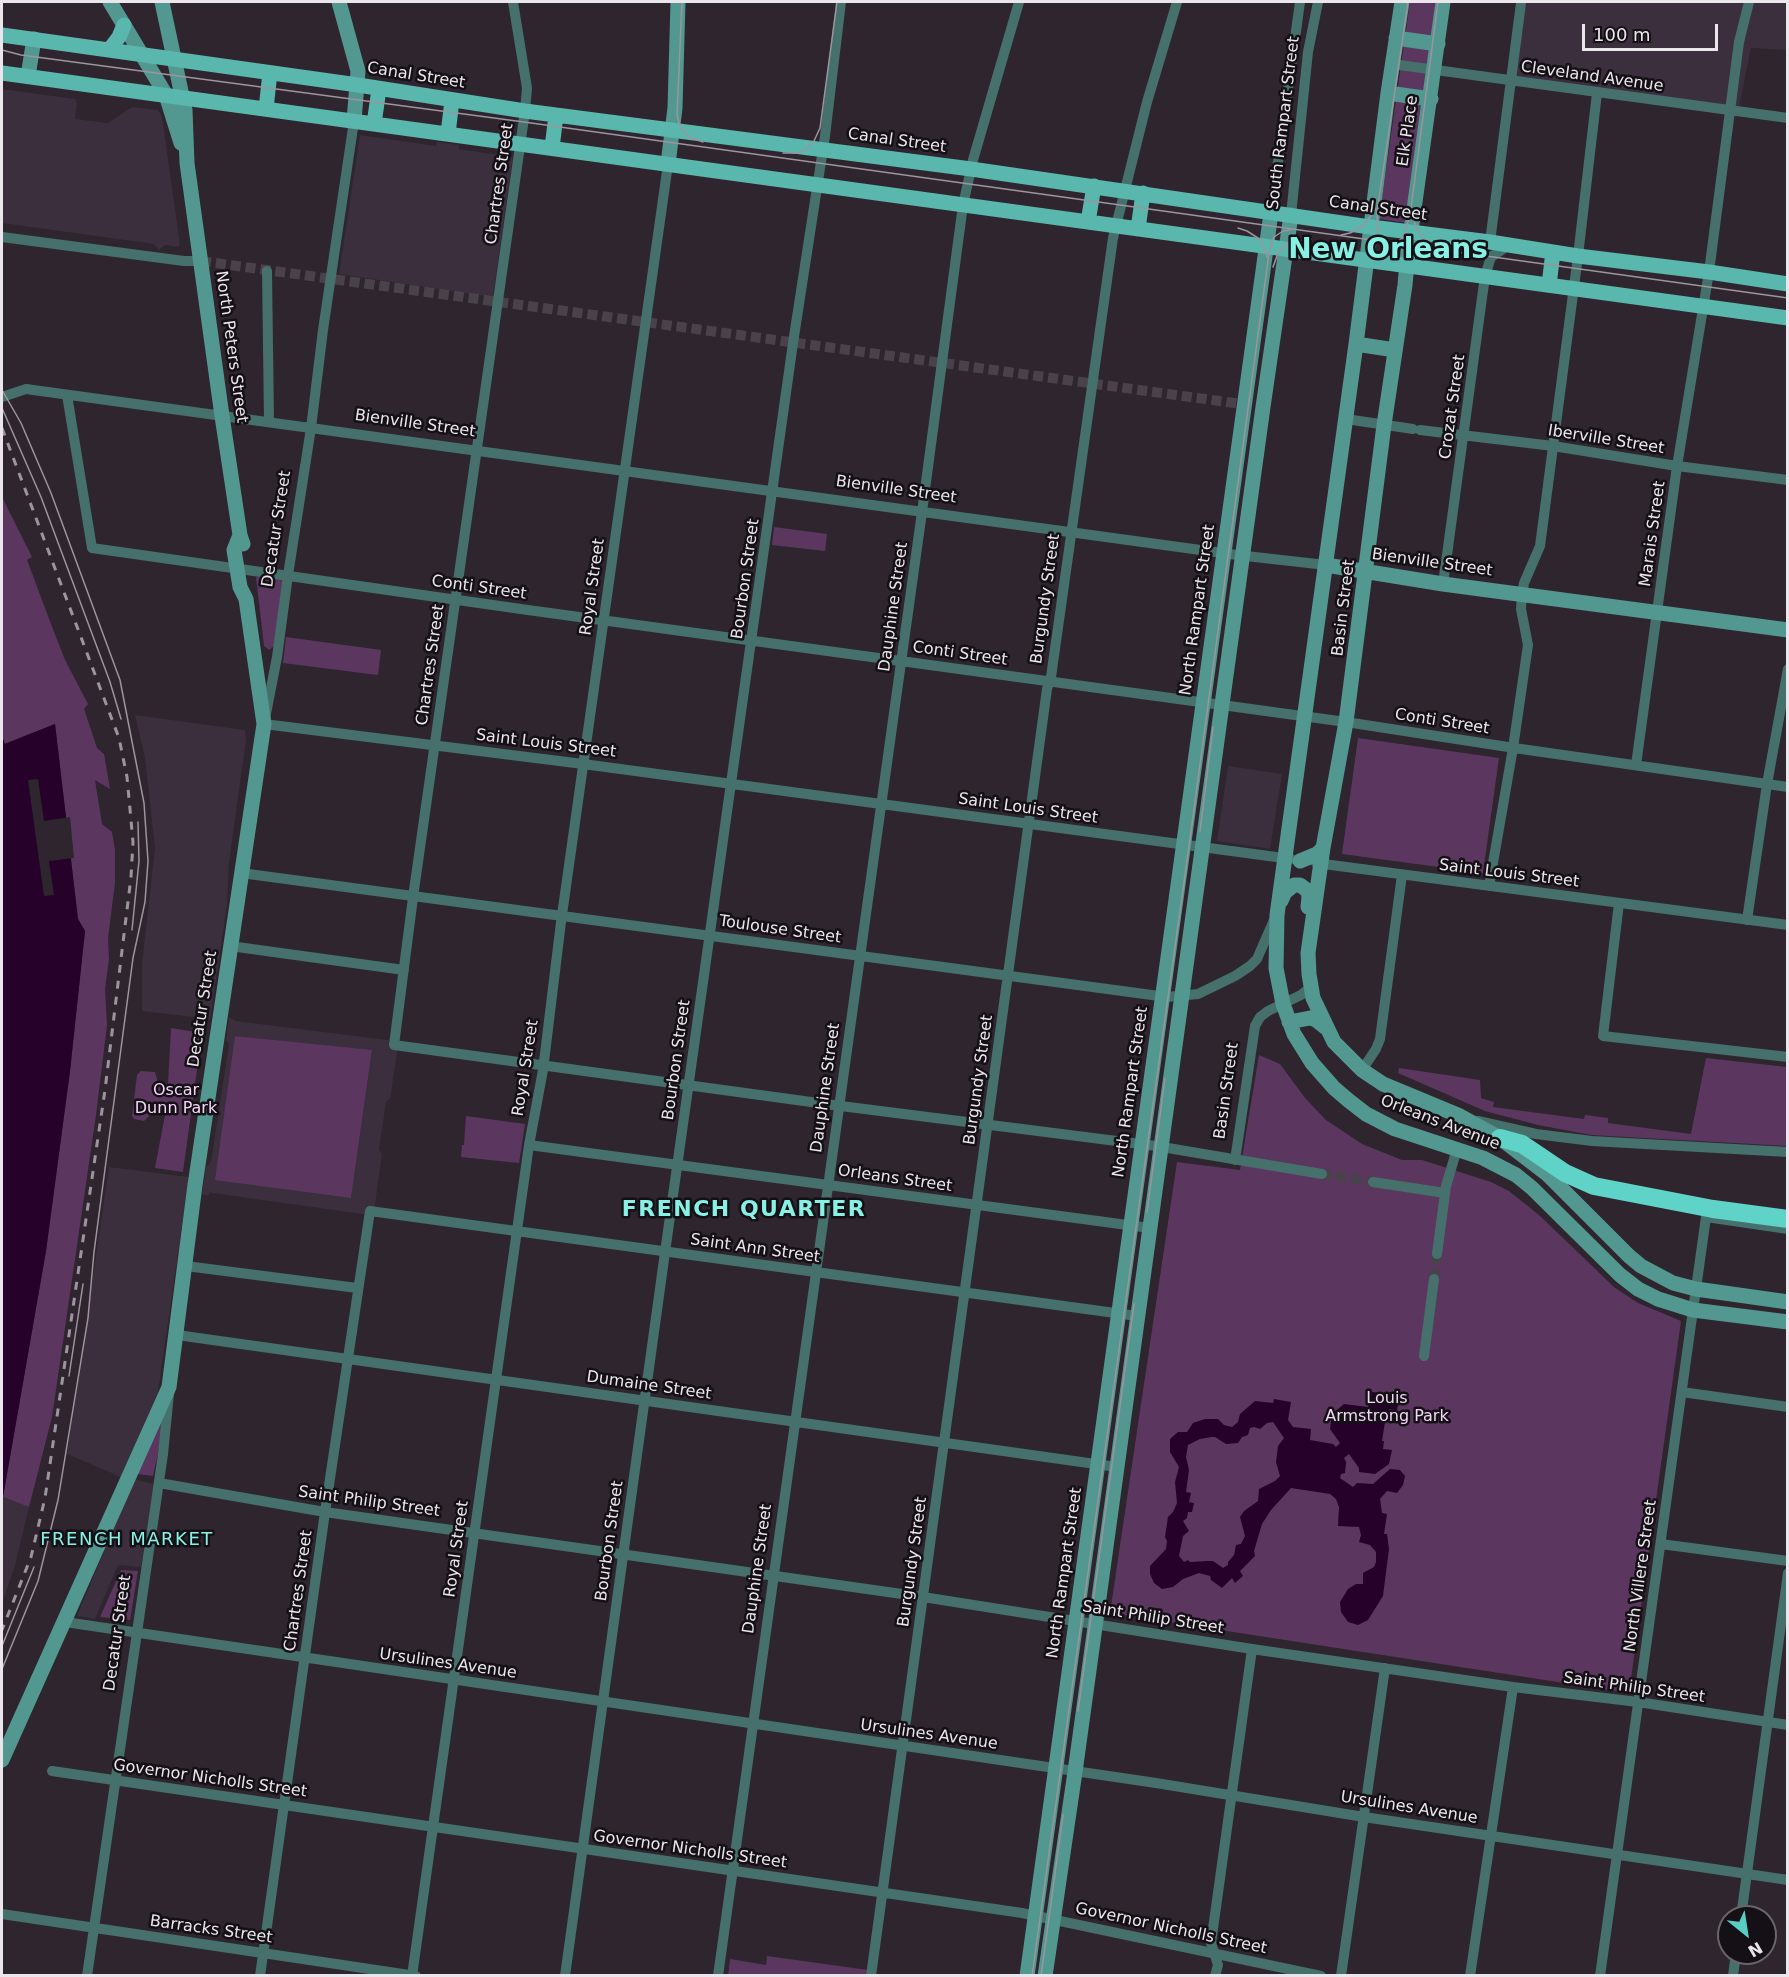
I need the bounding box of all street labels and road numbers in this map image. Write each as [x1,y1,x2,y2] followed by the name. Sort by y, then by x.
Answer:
[1264,35,1304,211] street label: South Rampart Street
[1519,57,1665,97] street label: Cleveland Avenue
[366,59,466,93] street label: Canal Street
[1394,94,1422,168] street label: Elk Place
[482,122,518,246] street label: Chartres Street
[847,125,947,157] street label: Canal Street
[1328,193,1428,225] street label: Canal Street
[211,270,251,424] street label: North Peters Street
[1436,353,1470,461] street label: Crozat Street
[353,406,477,442] street label: Bienville Street
[1546,421,1666,459] street label: Iberville Street
[258,469,296,589] street label: Decatur Street
[834,472,958,508] street label: Bienville Street
[1636,480,1670,588] street label: Marais Street
[728,518,764,640] street label: Bourbon Street
[1176,523,1220,697] street label: North Rampart Street
[1027,533,1065,665] street label: Burgundy Street
[577,537,609,637] street label: Royal Street
[875,541,913,673] street label: Dauphine Street
[1370,545,1494,581] street label: Bienville Street
[1329,558,1359,658] street label: Basin Street
[430,572,528,604] street label: Conti Street
[413,603,449,727] street label: Chartres Street
[911,638,1009,670] street label: Conti Street
[1393,705,1491,739] street label: Conti Street
[475,726,617,762] street label: Saint Louis Street
[957,790,1099,828] street label: Saint Louis Street
[1438,856,1580,892] street label: Saint Louis Street
[718,912,842,948] street label: Toulouse Street
[184,949,222,1069] street label: Decatur Street
[659,999,695,1121] street label: Bourbon Street
[1109,1005,1153,1179] street label: North Rampart Street
[960,1014,998,1146] street label: Burgundy Street
[509,1018,543,1118] street label: Royal Street
[807,1022,845,1154] street label: Dauphine Street
[1211,1041,1243,1141] street label: Basin Street
[1378,1091,1502,1155] street label: Orleans Avenue
[837,1161,953,1197] street label: Orleans Street
[689,1230,821,1268] street label: Saint Ann Street
[585,1368,713,1404] street label: Dumaine Street
[592,1480,628,1602] street label: Bourbon Street
[297,1483,441,1521] street label: Saint Philip Street
[1043,1486,1087,1660] street label: North Rampart Street
[894,1496,932,1628] street label: Burgundy Street
[441,1499,473,1599] street label: Royal Street
[1621,1499,1661,1653] street label: North Villere Street
[739,1503,777,1635] street label: Dauphine Street
[281,1529,317,1653] street label: Chartres Street
[100,1574,136,1692] street label: Decatur Street
[1081,1597,1225,1639] street label: Saint Philip Street
[378,1645,518,1683] street label: Ursulines Avenue
[1562,1669,1706,1707] street label: Saint Philip Street
[859,1716,999,1754] street label: Ursulines Avenue
[112,1756,308,1802] street label: Governor Nicholls Street
[1339,1788,1479,1828] street label: Ursulines Avenue
[592,1827,788,1873] street label: Governor Nicholls Street
[1073,1899,1269,1959] street label: Governor Nicholls Street
[148,1912,274,1948] street label: Barracks Street

